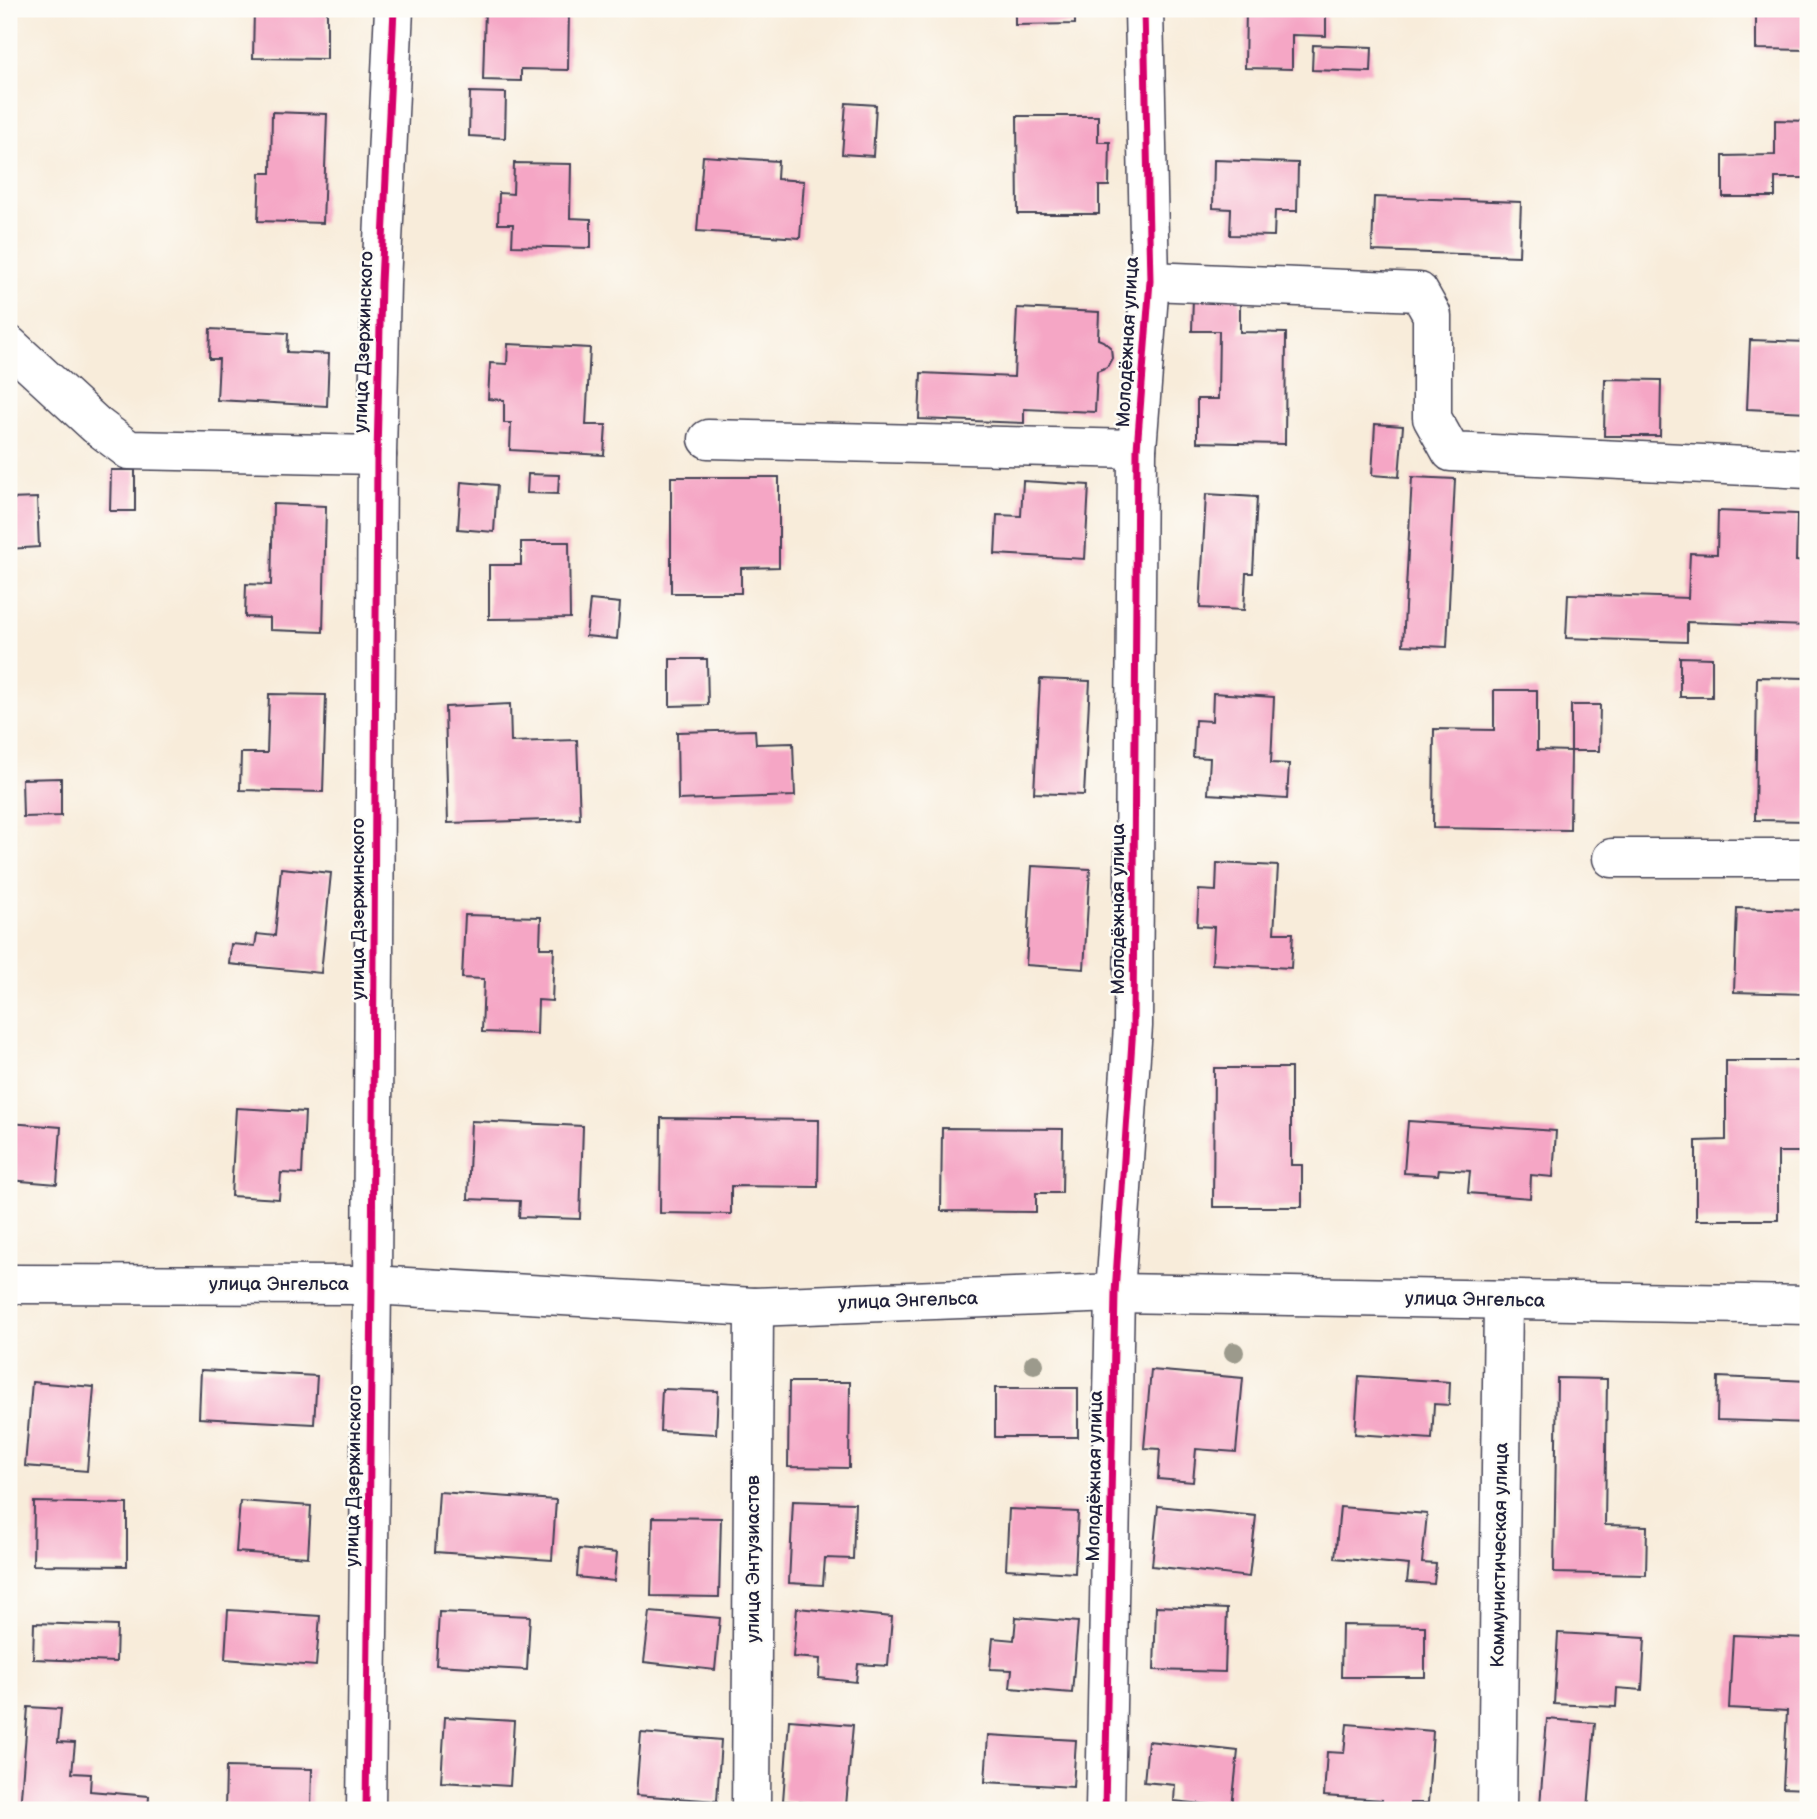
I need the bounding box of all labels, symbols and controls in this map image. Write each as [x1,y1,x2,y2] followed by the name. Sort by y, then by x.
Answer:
[349,251,379,433] street label: улица Дзержинского
[1112,256,1144,428] street label: Молодёжная улица
[347,818,370,1000] street label: улица Дзержинского
[1107,823,1130,995] street label: Молодёжная улица
[209,1273,349,1296] street label: улица Энгельса
[838,1287,978,1315] street label: улица Энгельса
[1405,1287,1545,1313] street label: улица Энгельса
[341,1385,367,1567] street label: улица Дзержинского
[1082,1390,1108,1562] street label: Молодёжная улица
[1487,1442,1513,1668] street label: Коммунистическая улица
[742,1475,765,1643] street label: улица Энтузиастов

